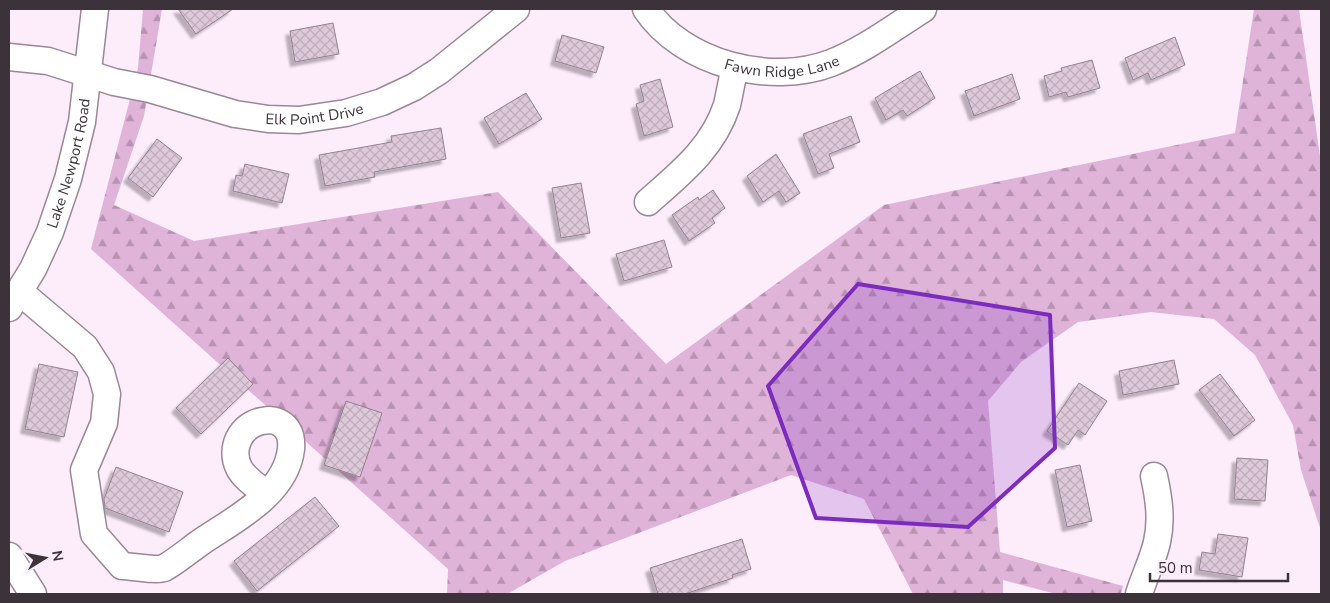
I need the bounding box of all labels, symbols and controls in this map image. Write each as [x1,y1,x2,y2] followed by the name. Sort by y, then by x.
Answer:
[722,51,843,82] street label: Fawn Ridge Lane
[42,97,95,231] street label: Lake Newport Road
[265,98,366,130] street label: Elk Point Drive
[20,533,70,583] north arrow
[47,549,68,563] text: N
[1150,550,1288,582] scale bar
[1158,558,1193,578] text: 50 m

